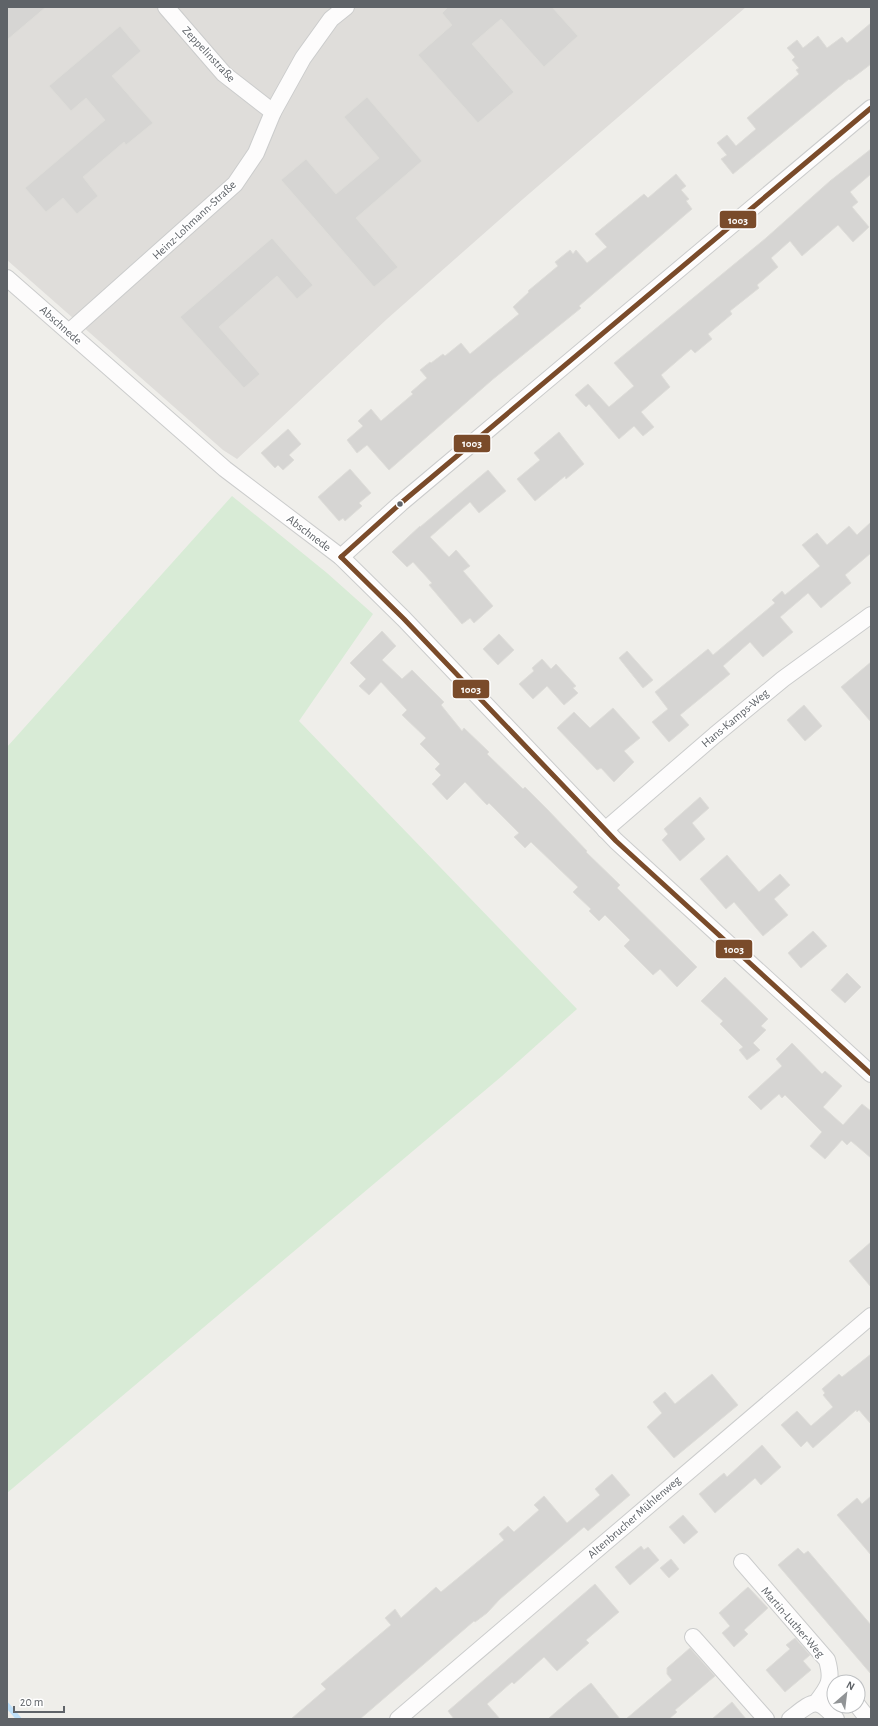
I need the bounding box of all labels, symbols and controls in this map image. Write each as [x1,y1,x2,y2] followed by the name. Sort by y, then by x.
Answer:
[180,24,238,84] street label: Zeppelinstraße
[150,178,238,262] street label: Heinz-Lohmann-Straße
[719,210,757,229] line badge: 1003
[728,215,748,226] text: 1003
[38,303,84,347] street label: Abschnede
[453,434,491,453] line badge: 1003
[462,438,482,449] text: 1003
[395,499,405,509] unlabelled marker
[285,513,333,553] street label: Abschnede
[452,679,490,699] line badge: 1003
[461,684,481,695] text: 1003
[699,686,771,749] street label: Hans-Kamps-Weg
[715,939,753,959] line badge: 1003
[724,944,744,955] text: 1003
[585,1473,683,1560] street label: Altenbrucher Mühlenweg
[759,1584,827,1660] street label: Martin-Luther-Weg
[826,1674,866,1714] north arrow
[844,1679,856,1692] text: N
[14,1688,64,1714] scale bar
[20,1696,43,1708] text: 20 m

